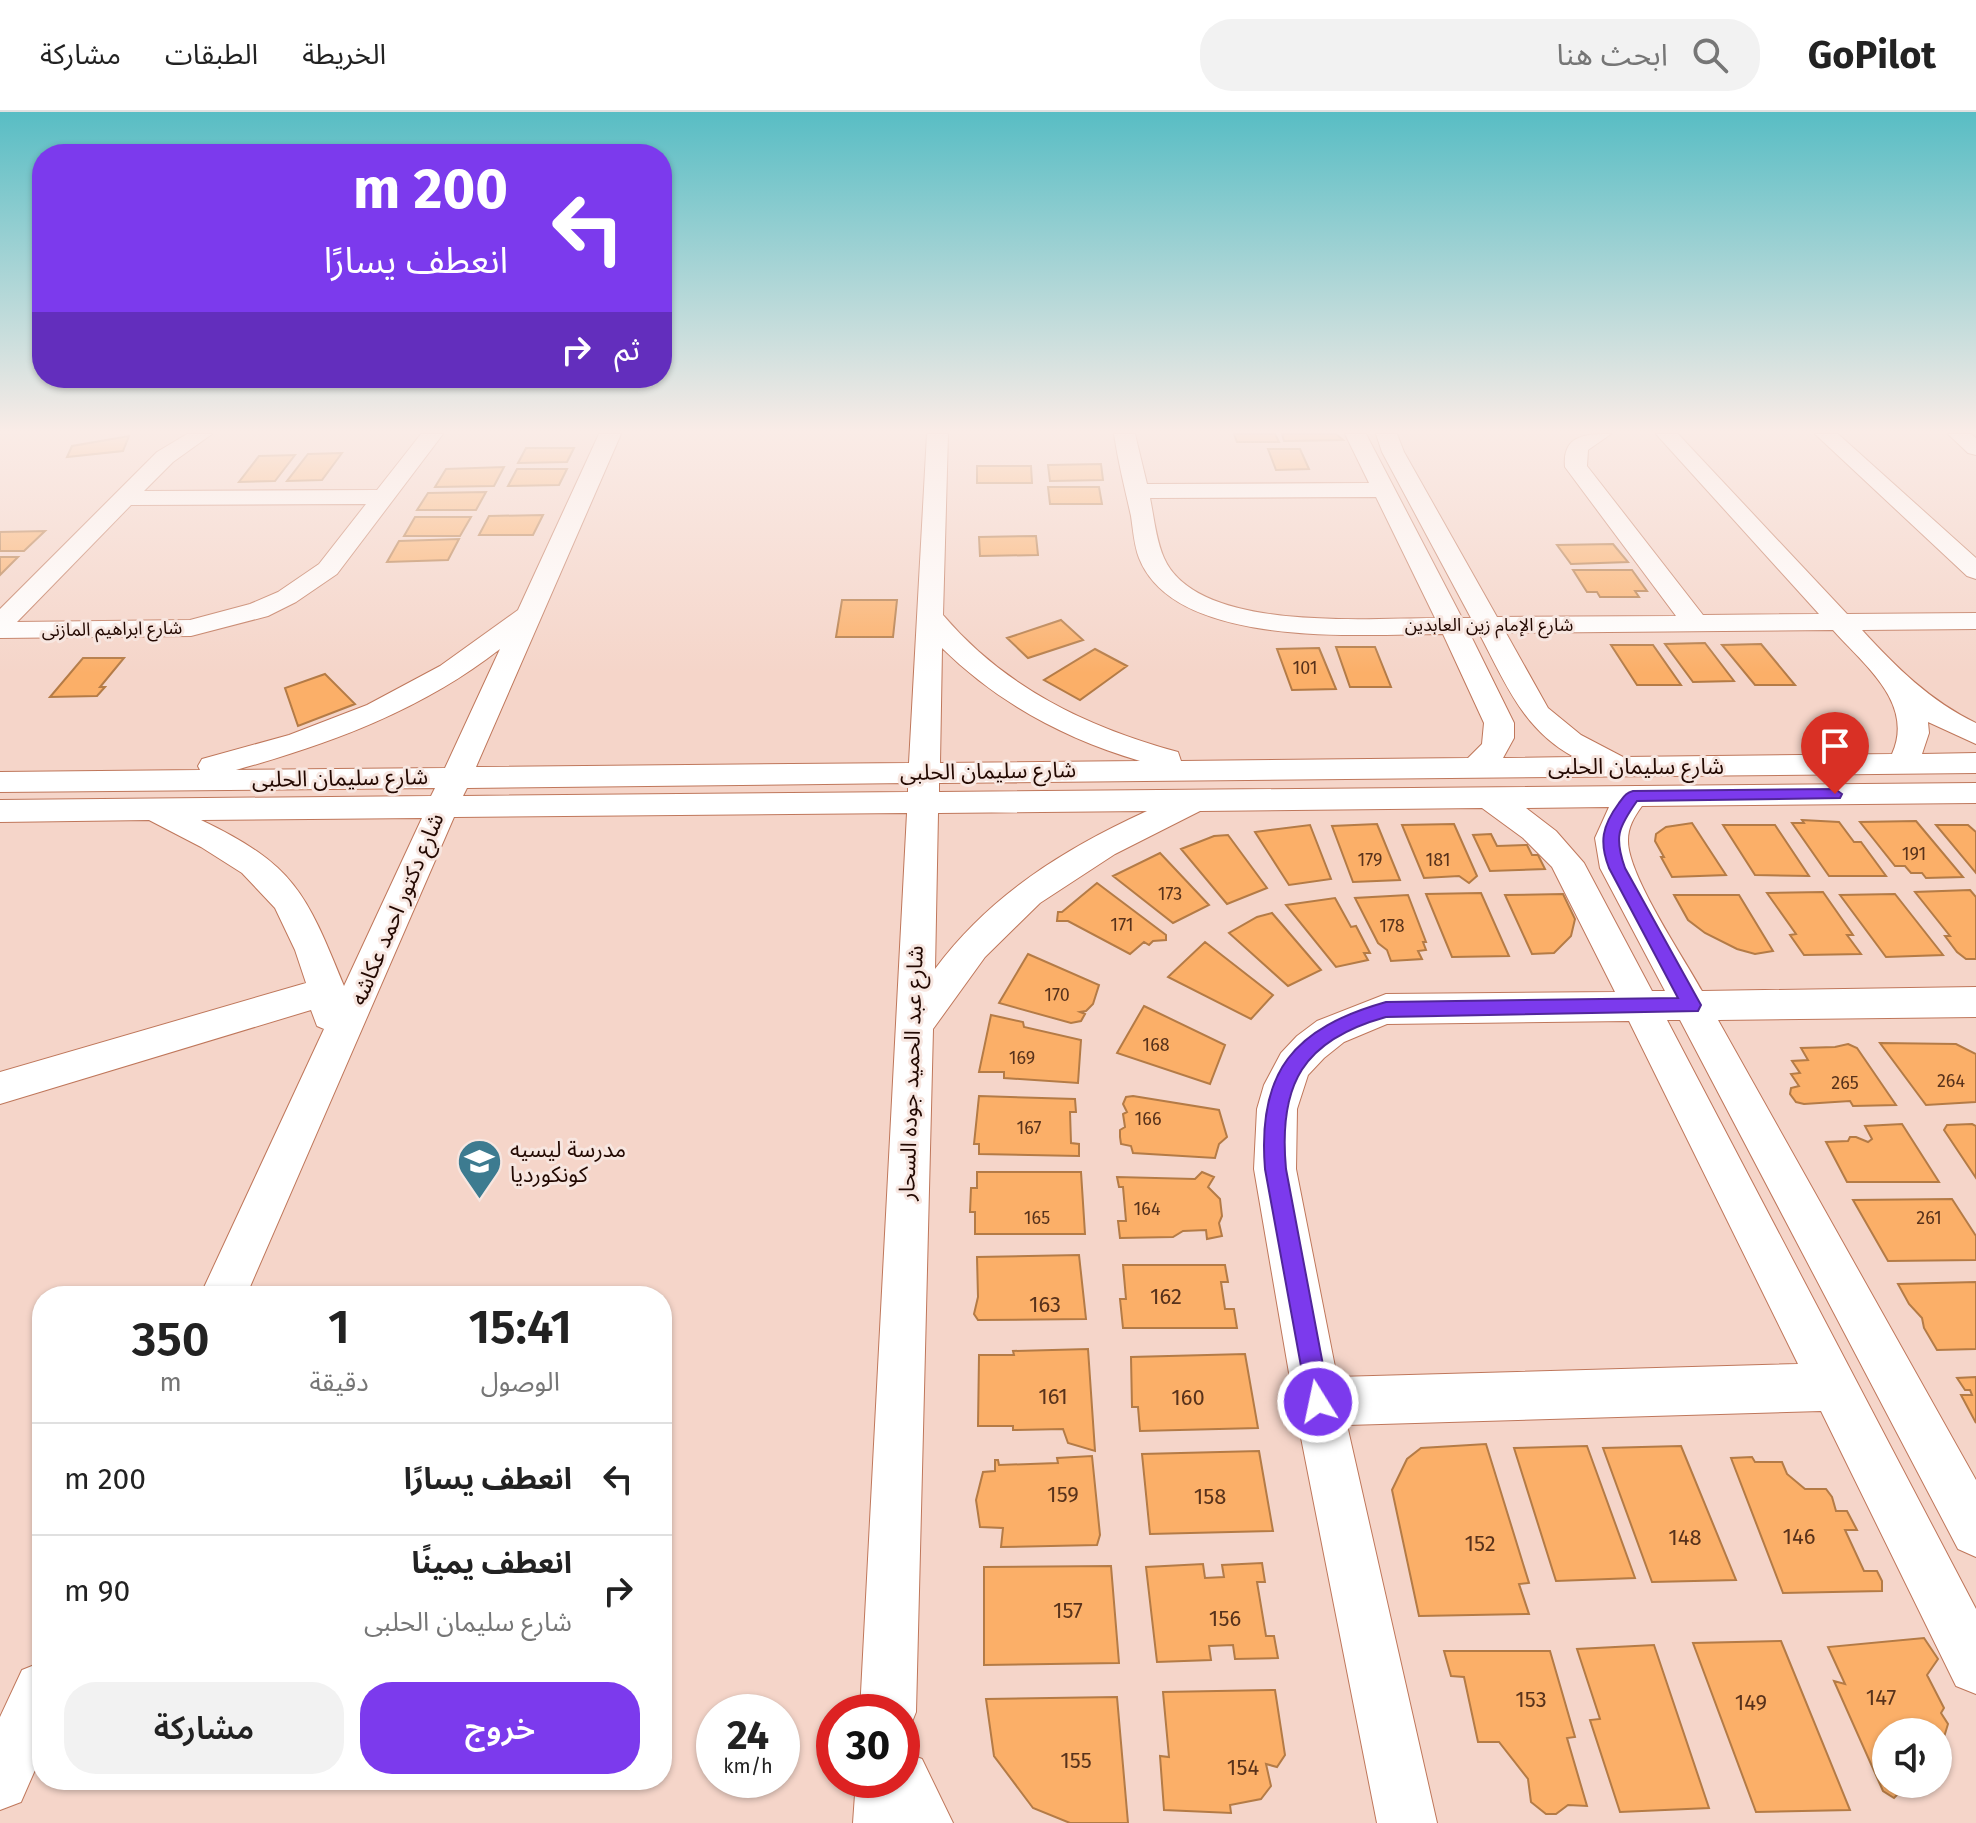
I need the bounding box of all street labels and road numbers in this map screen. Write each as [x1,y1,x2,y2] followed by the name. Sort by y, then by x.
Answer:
[1405,614,1573,639] street label: شارع الإمام زين العابدين
[41,617,183,644] street label: شارع ابراهيم المازنى
[1548,753,1724,783] street label: شارع سليمان الحلبى
[900,756,1076,789] street label: شارع سليمان الحلبى
[252,763,428,796] street label: شارع سليمان الحلبى
[344,809,452,1010] street label: شارع دكتور احمد عكاشه
[893,945,932,1202] street label: شارع عبد الحميد جوده السحار

